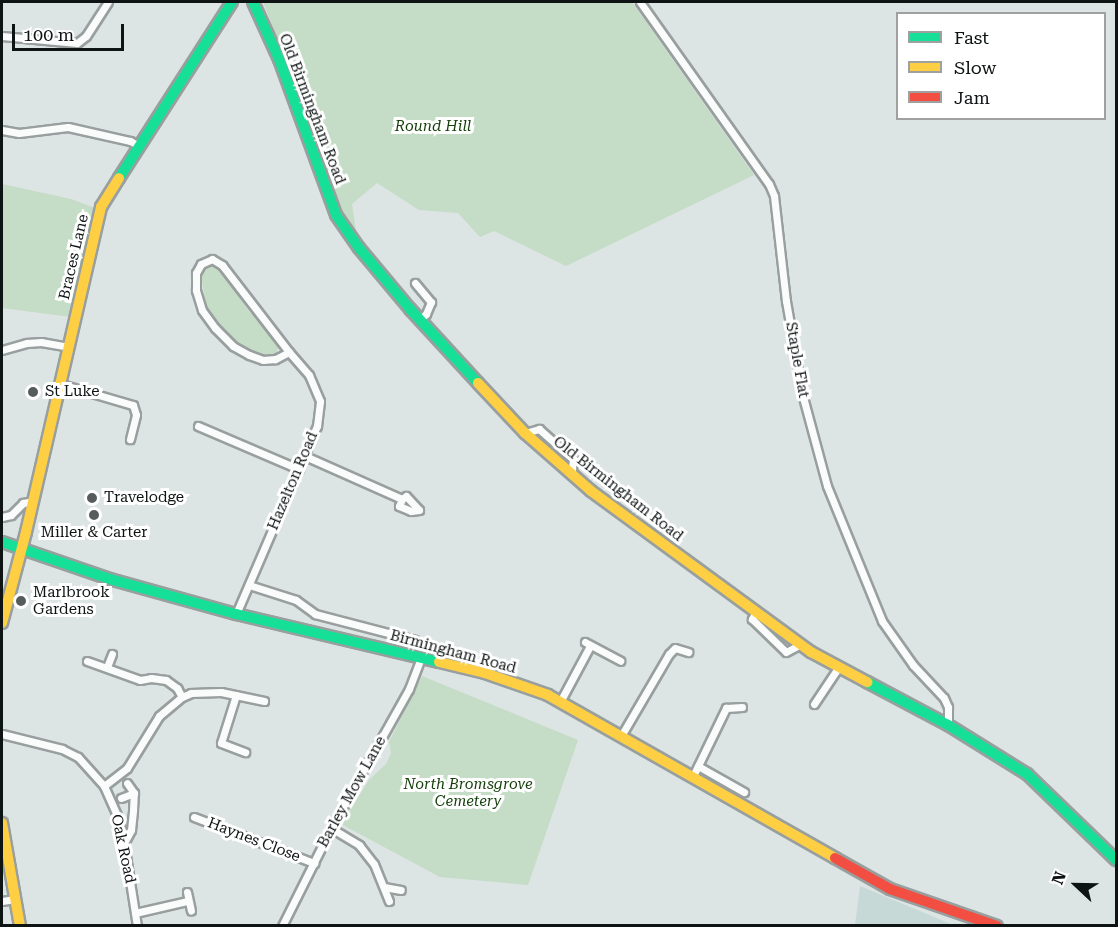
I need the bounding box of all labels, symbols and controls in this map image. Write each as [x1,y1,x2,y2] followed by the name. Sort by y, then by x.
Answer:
[15,12,128,50] scale bar
[896,12,1106,120] legend
[23,24,74,45] text: 100 m
[954,27,989,48] text: Fast
[275,31,349,187] street label: Old Birmingham Road
[954,57,996,78] text: Slow
[954,87,990,108] text: Jam
[395,118,471,136] park label: Round Hill
[55,213,93,301] street label: Braces Lane
[781,321,813,399] street label: Staple Flat
[45,383,100,401] place label: St Luke
[26,385,40,399] marker: St Luke
[264,429,322,533] street label: Hazelton Road
[550,433,686,545] street label: Old Birmingham Road
[104,489,184,507] place label: Travelodge
[85,491,99,505] marker: Travelodge
[87,508,101,522] marker: Miller & Carter
[41,524,147,542] place label: Miller & Carter
[33,583,110,618] place label: Marlbrook Gardens
[14,594,28,608] marker: Marlbrook Gardens
[388,627,518,677] street label: Birmingham Road
[314,733,390,851] street label: Barley Mow Lane
[404,775,532,810] park label: North Bromsgrove Cemetery
[107,813,139,885] street label: Oak Road
[205,814,303,866] street label: Haynes Close
[1046,855,1106,915] north arrow
[1048,869,1070,887] text: N

